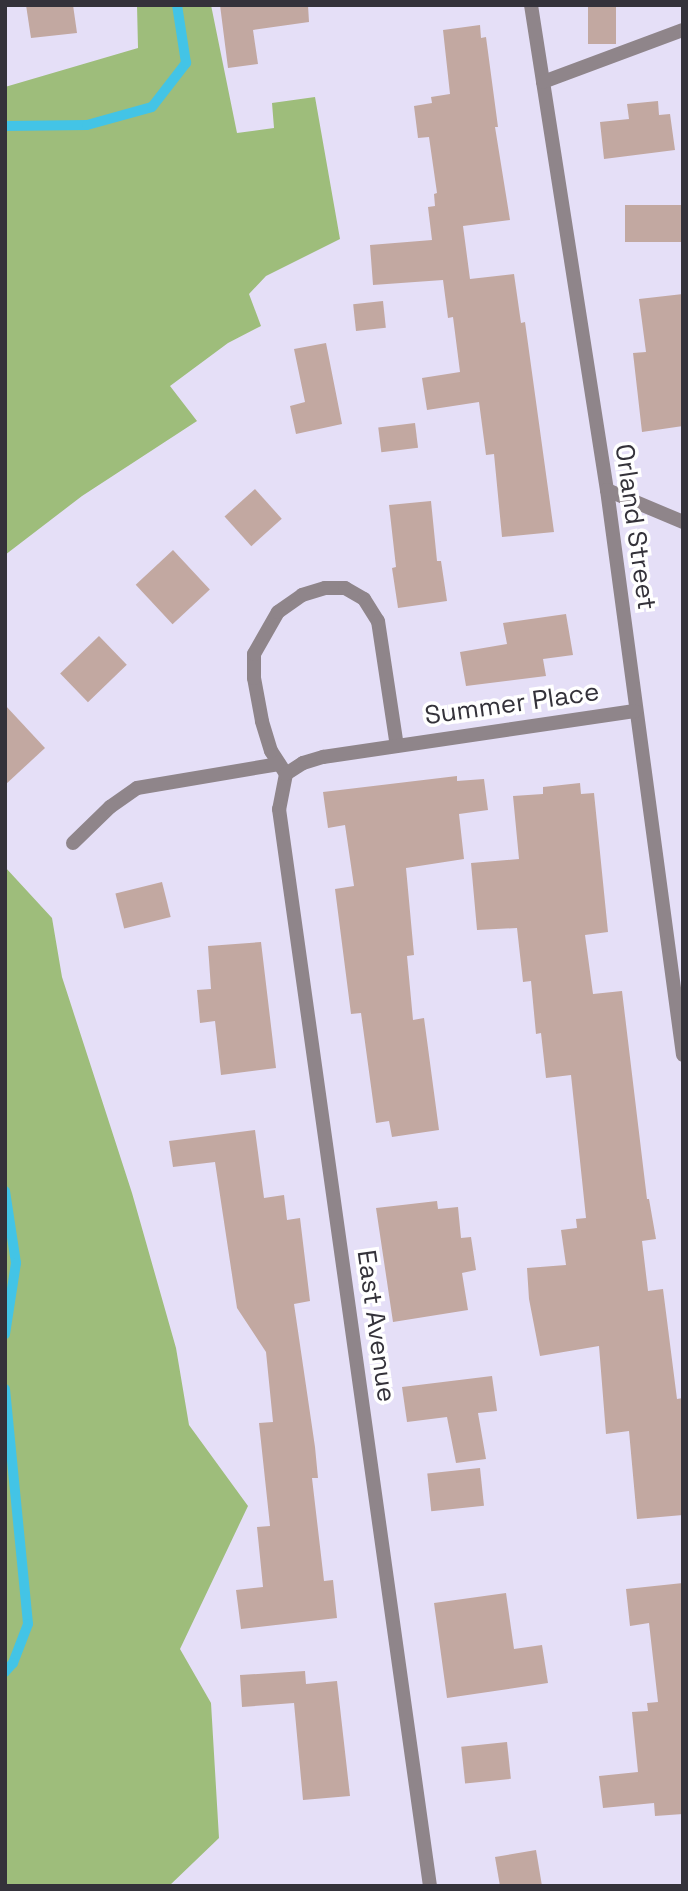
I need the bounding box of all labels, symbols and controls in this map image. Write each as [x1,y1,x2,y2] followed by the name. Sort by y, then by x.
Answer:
[608,442,662,612] street label: Orland Street
[423,676,601,732] street label: Summer Place
[350,1248,402,1404] street label: East Avenue

